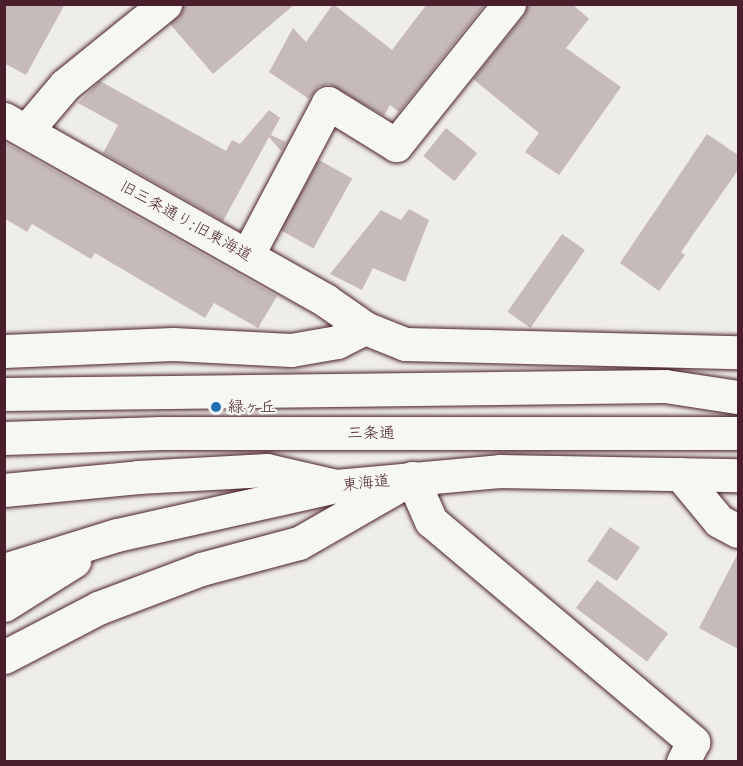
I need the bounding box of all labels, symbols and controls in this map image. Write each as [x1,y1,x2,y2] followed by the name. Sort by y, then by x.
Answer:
[116,177,256,265] street label: 旧三条通り;旧東海道
[228,397,276,417] place label: 緑ヶ丘
[209,400,223,414] marker: 緑ヶ丘
[347,423,395,443] street label: 三条通
[341,471,391,495] street label: 東海道

